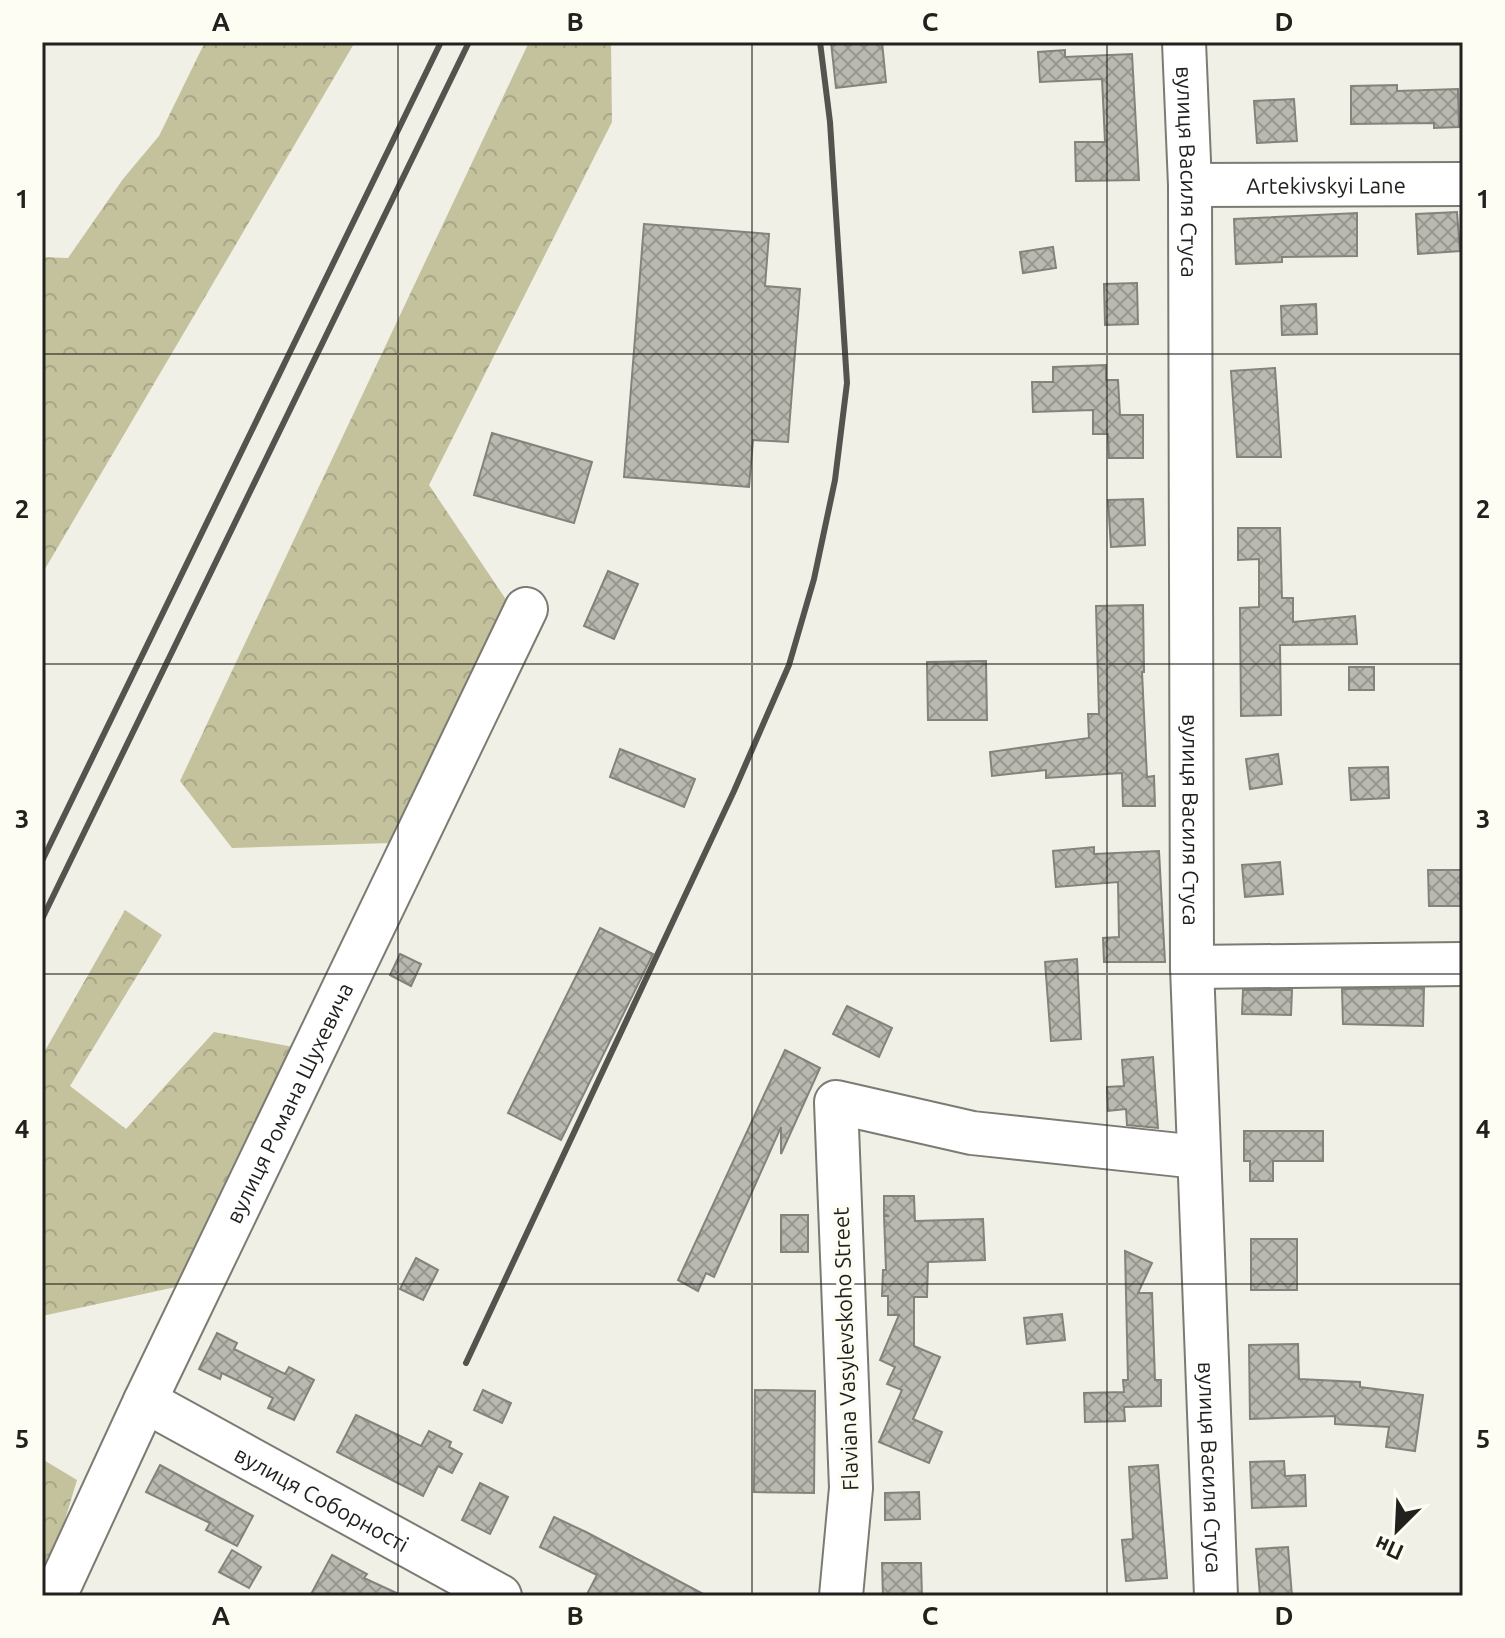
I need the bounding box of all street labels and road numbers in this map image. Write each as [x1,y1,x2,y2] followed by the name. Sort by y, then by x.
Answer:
[1173,66,1203,278] street label: вулиця Василя Стуса
[1246,172,1406,197] street label: Artekivskyi Lane
[1179,714,1204,926] street label: вулиця Василя Стуса
[220,978,357,1227] street label: вулиця Романа Шухевича
[828,1206,862,1491] street label: Flaviana Vasylevskoho Street
[1195,1361,1228,1574] street label: вулиця Василя Стуса
[231,1441,413,1556] street label: вулиця Соборності

